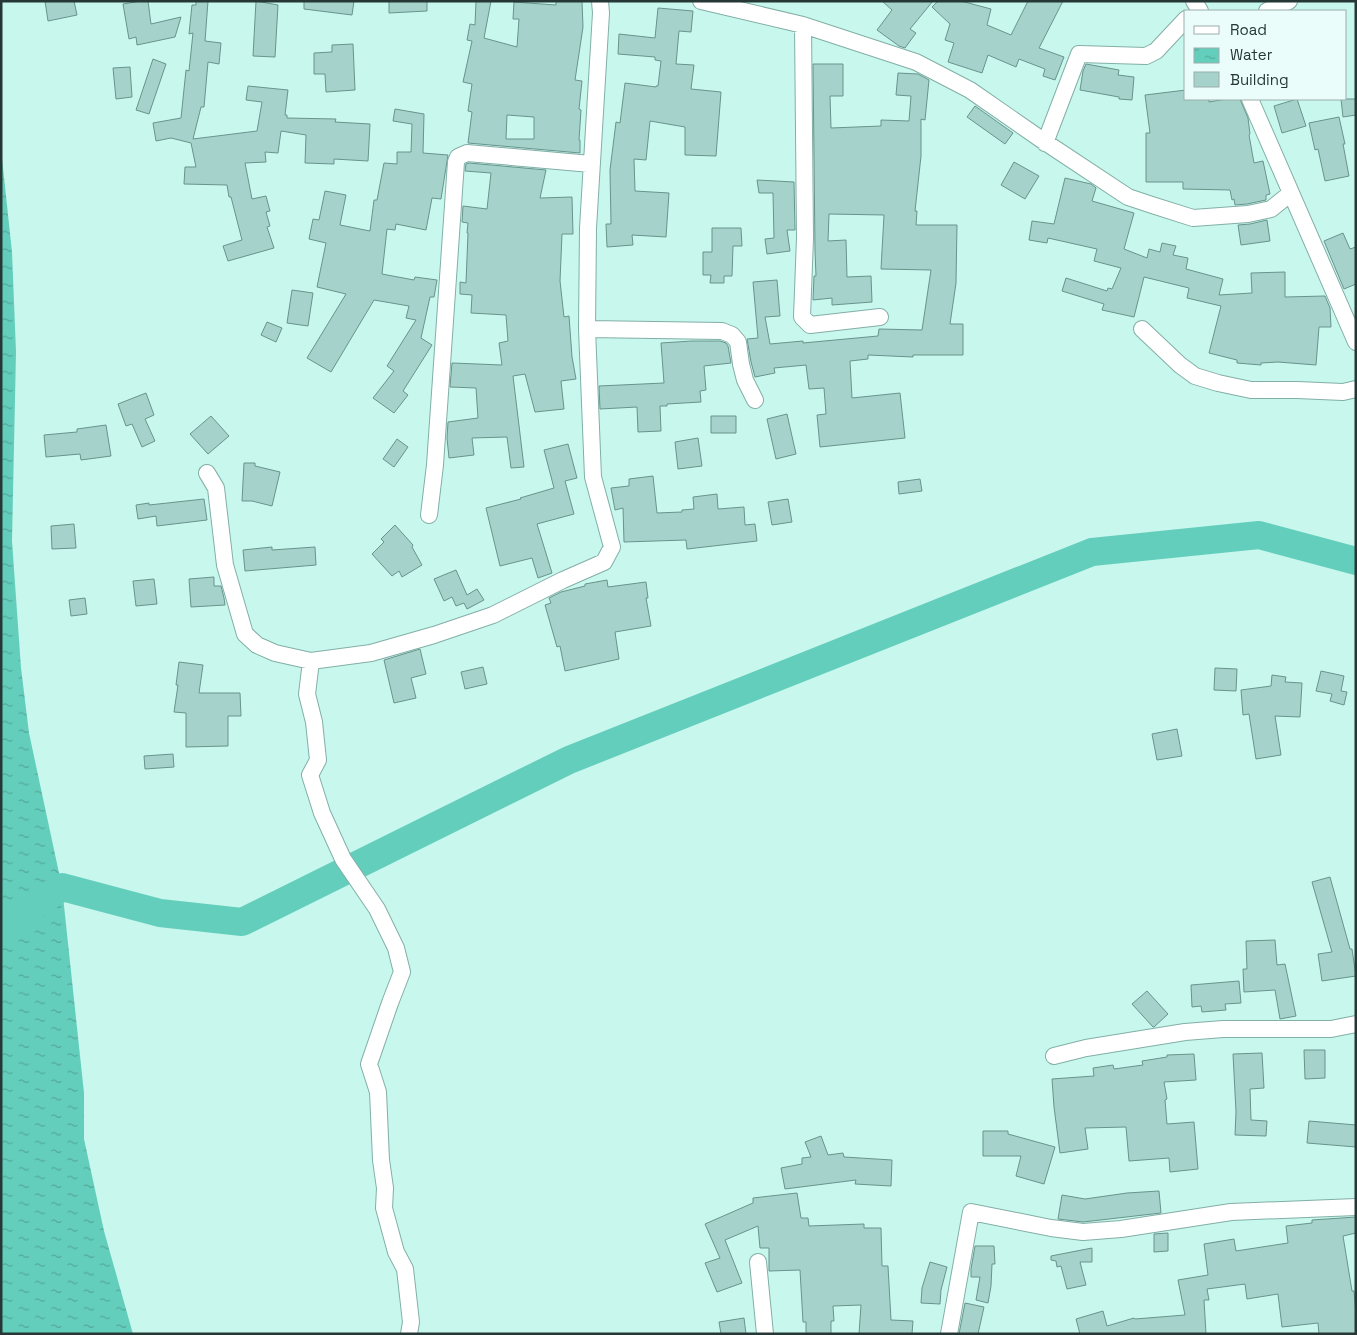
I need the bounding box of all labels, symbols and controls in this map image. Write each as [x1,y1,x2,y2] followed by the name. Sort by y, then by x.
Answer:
[1184,10,1347,100] legend
[1230,20,1267,39] text: Road
[1230,45,1273,64] text: Water
[1230,70,1289,89] text: Building

